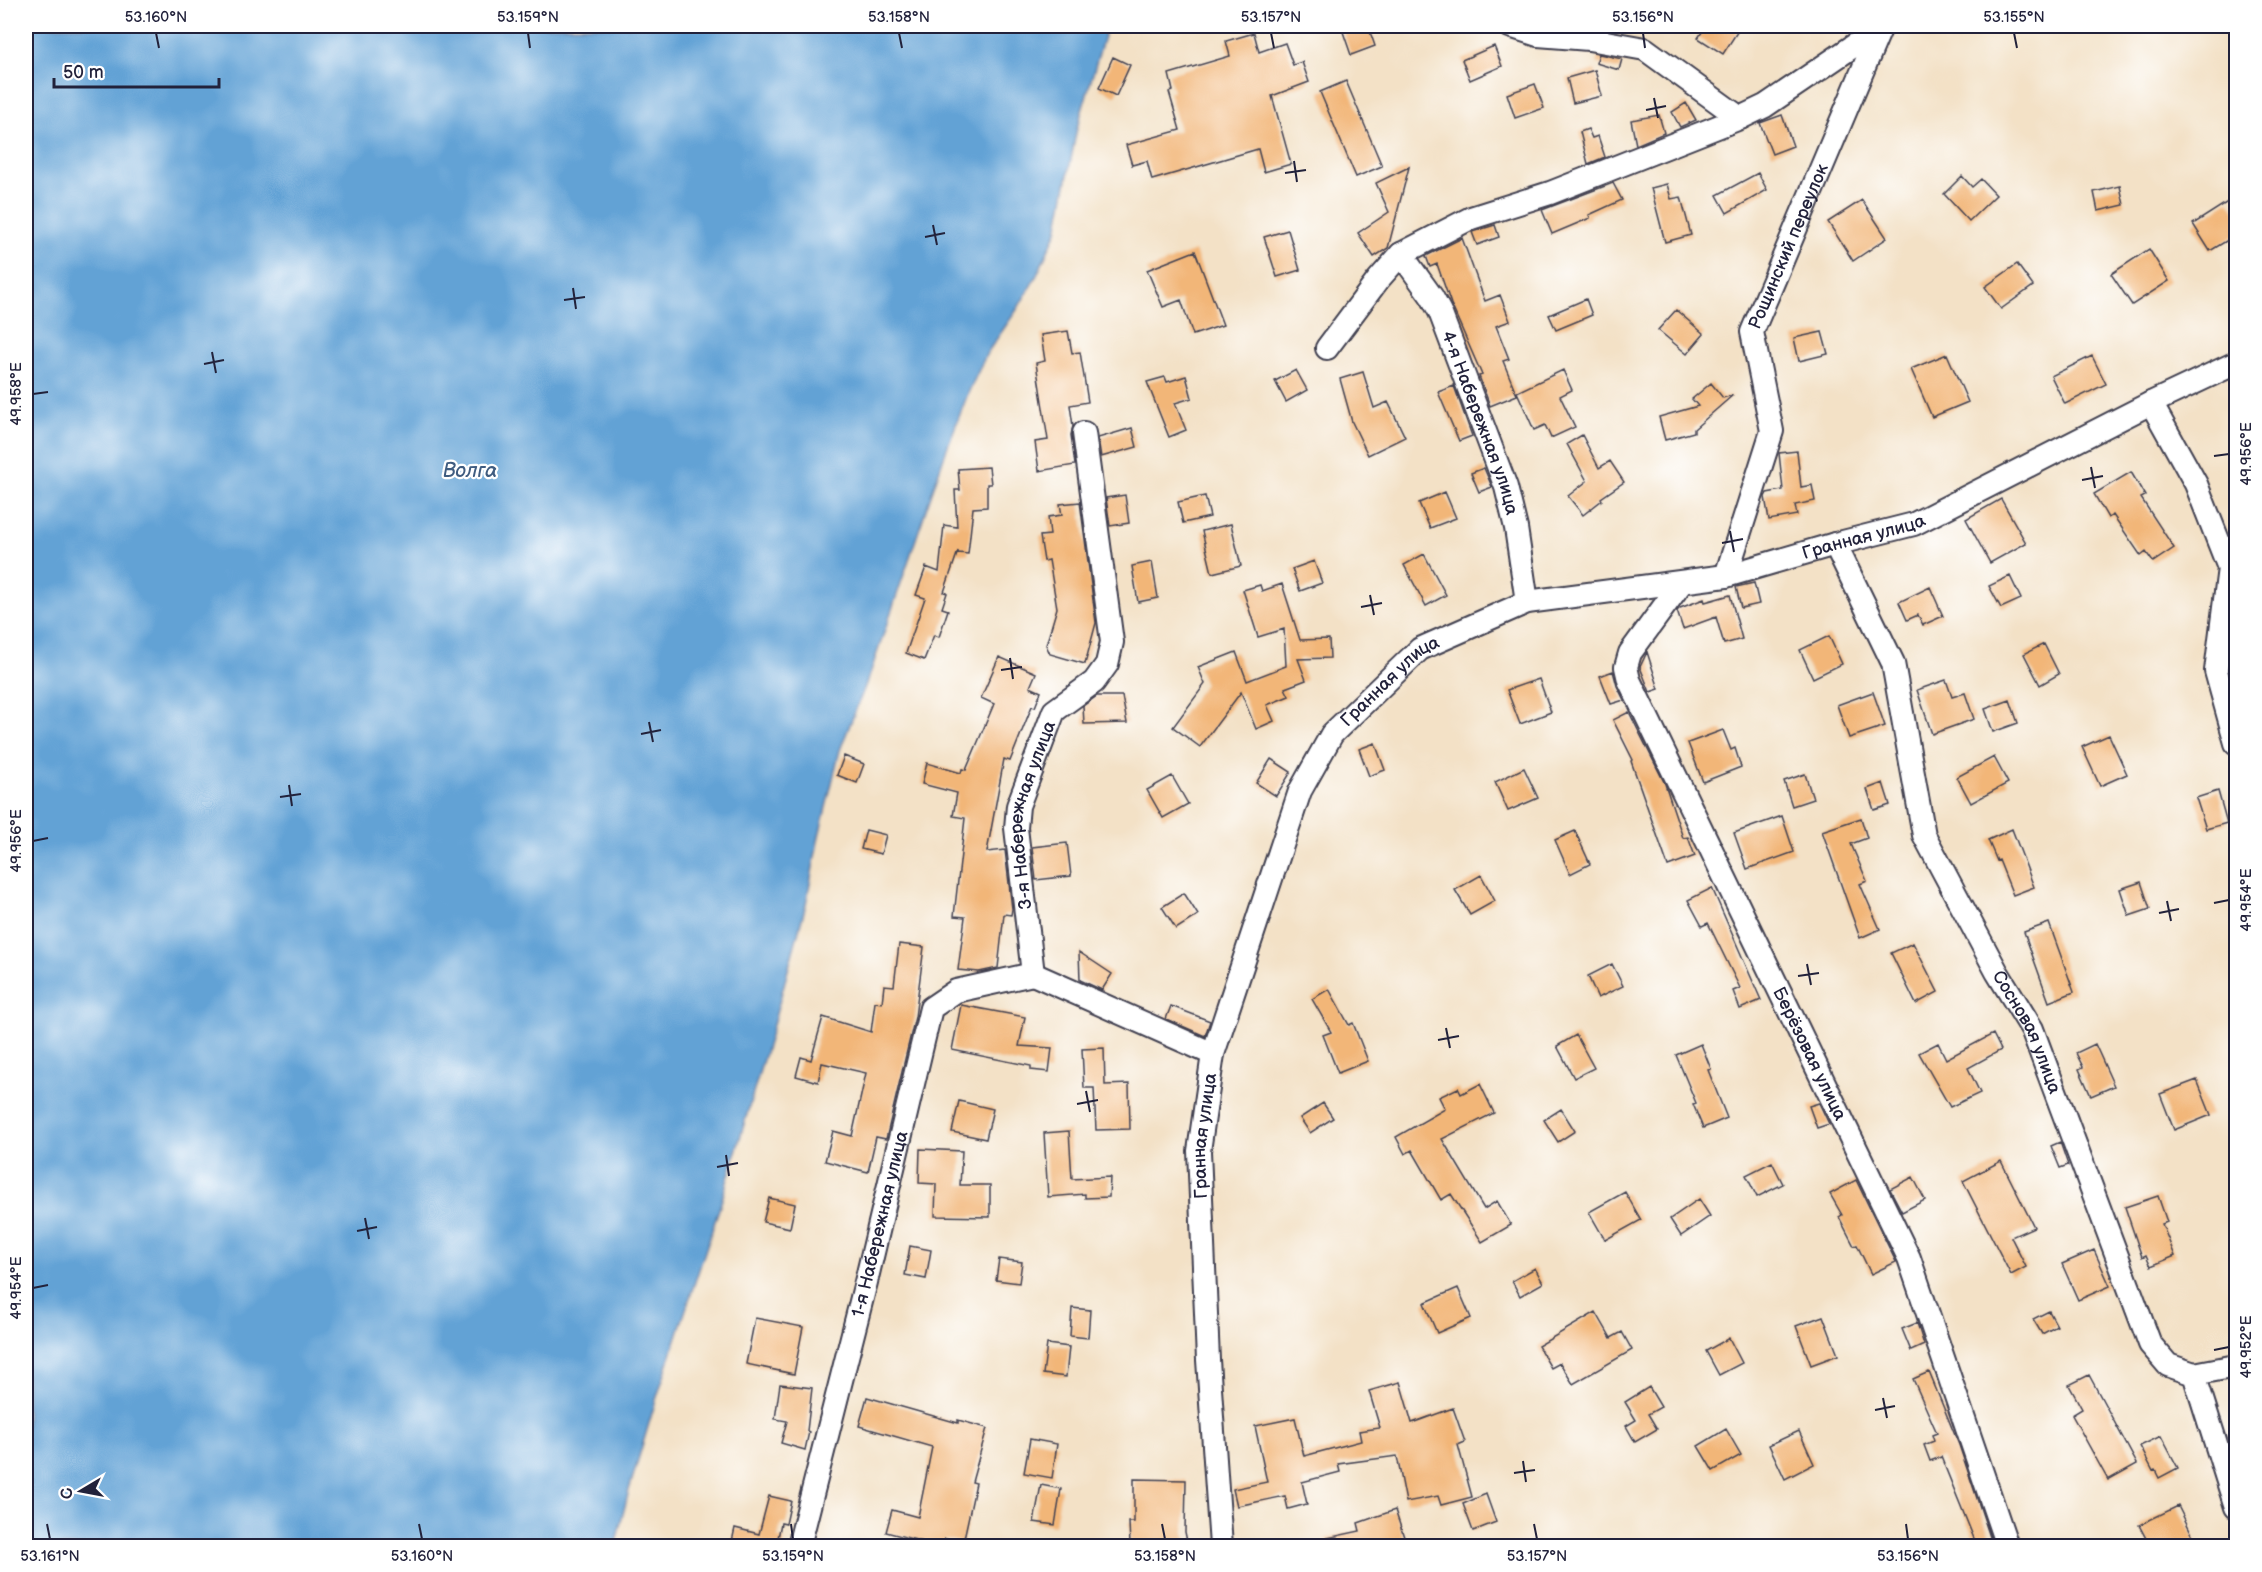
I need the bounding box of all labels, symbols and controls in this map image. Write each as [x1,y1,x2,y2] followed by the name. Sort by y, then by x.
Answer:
[125,8,187,27] text: 53.160°N
[497,8,559,27] text: 53.159°N
[868,8,930,27] text: 53.158°N
[1241,8,1301,27] text: 53.157°N
[1612,8,1674,27] text: 53.156°N
[1983,8,2045,27] text: 53.155°N
[54,51,219,89] scale bar
[63,62,104,83] text: 50 m
[1744,160,1833,333] street label: Рощинский переулок
[1437,328,1523,517] street label: 4-я Набережная улица
[7,362,26,426] text: 49.958°E
[2237,422,2256,486] text: 49.956°E
[443,459,497,483] water label: Волга
[1800,510,1929,564] street label: Гранная улица
[1336,632,1443,731] street label: Гранная улица
[1006,718,1060,911] street label: 3-я Набережная улица
[7,809,26,873] text: 49.956°E
[2237,868,2256,932] text: 49.954°E
[1988,967,2065,1097] street label: Сосновая улица
[1768,984,1851,1124] street label: Берёзовая улица
[1189,1071,1221,1199] street label: Гранная улица
[848,1129,913,1319] street label: 1-я Набережная улица
[7,1256,26,1320] text: 49.954°E
[2237,1315,2256,1379] text: 49.952°E
[51,1461,111,1521] north arrow
[57,1486,78,1500] text: С
[20,1547,80,1566] text: 53.161°N
[391,1547,453,1566] text: 53.160°N
[762,1547,824,1566] text: 53.159°N
[1134,1547,1196,1566] text: 53.158°N
[1507,1547,1567,1566] text: 53.157°N
[1877,1547,1939,1566] text: 53.156°N

